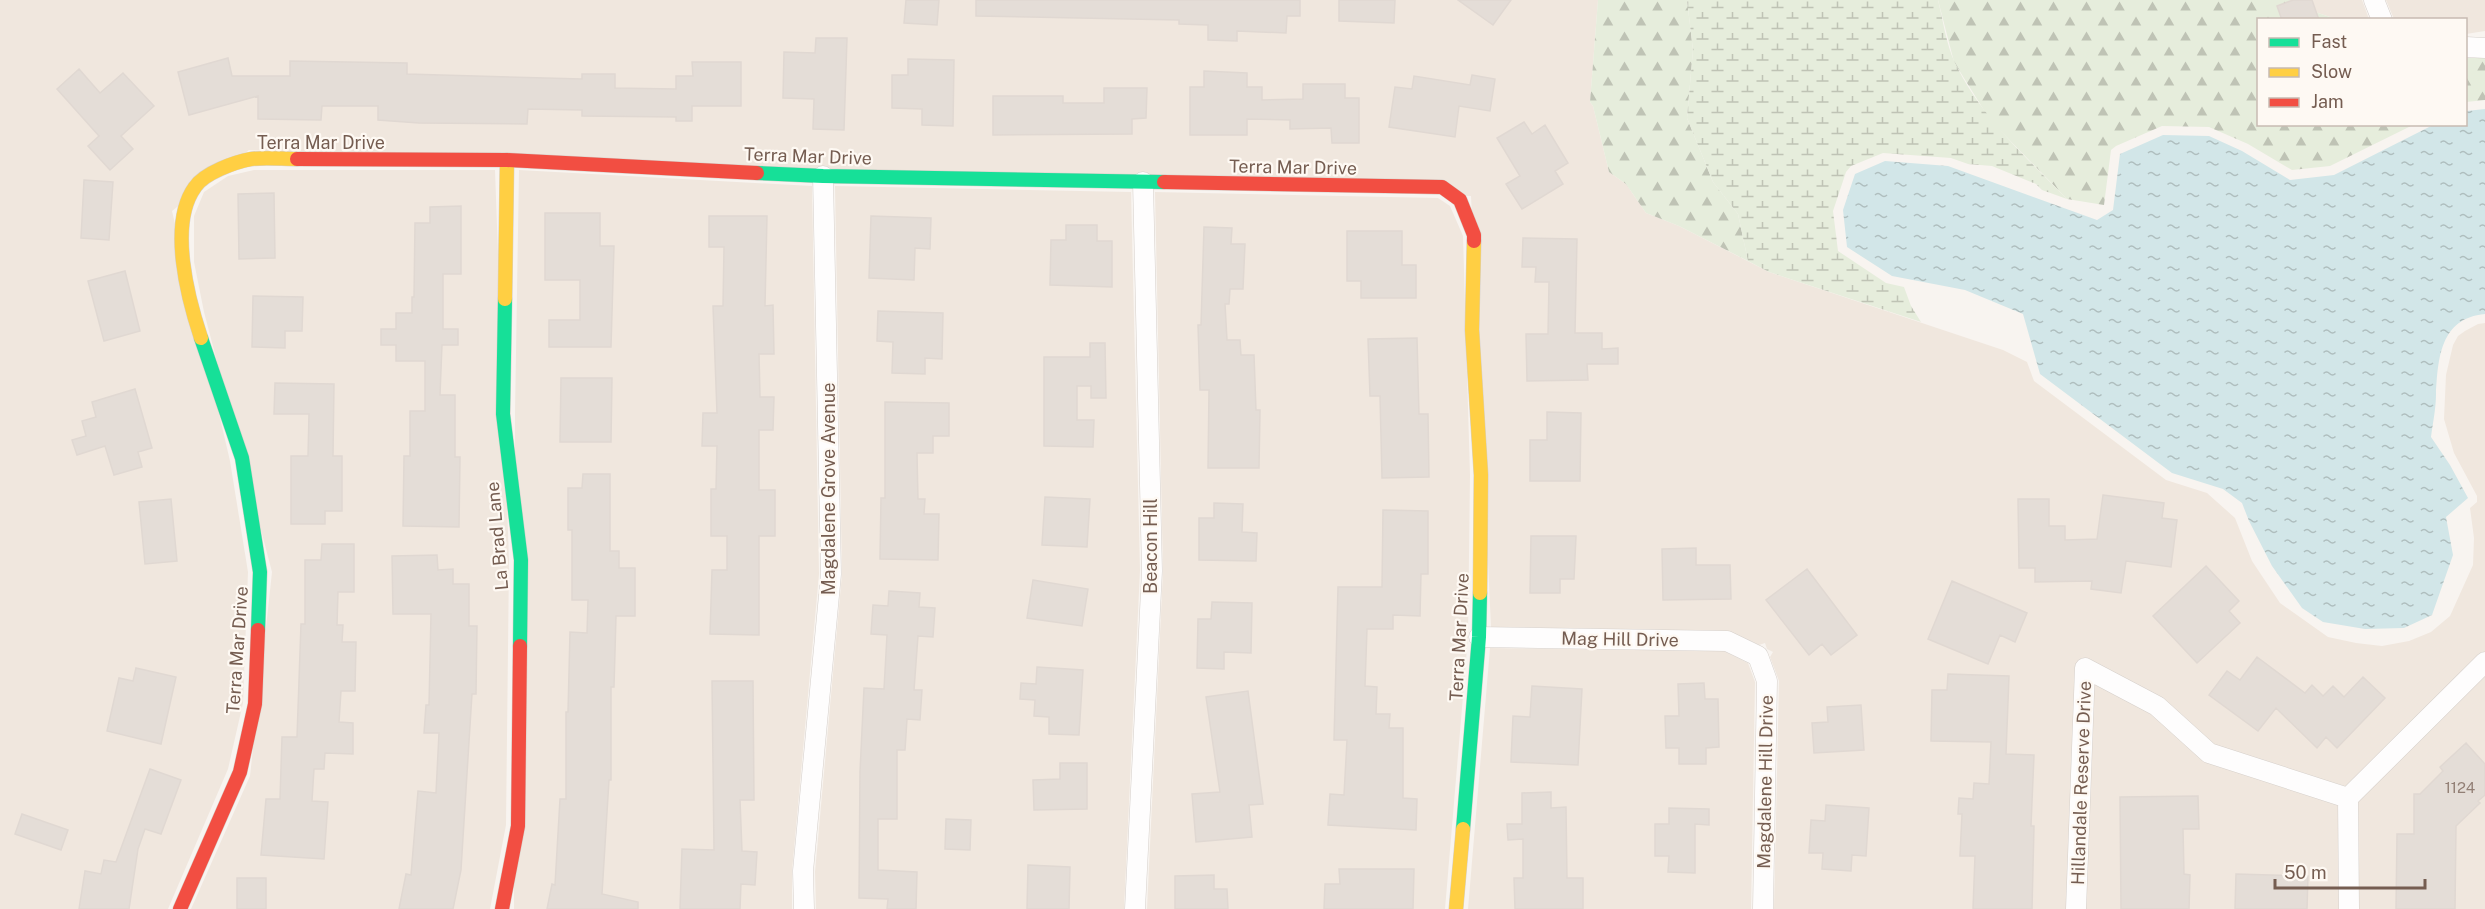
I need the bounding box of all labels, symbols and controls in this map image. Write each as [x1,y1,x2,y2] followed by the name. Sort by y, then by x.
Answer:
[2257,18,2467,126] legend
[2311,31,2347,52] text: Fast
[2311,61,2352,82] text: Slow
[2311,91,2344,112] text: Jam
[257,132,385,153] street label: Terra Mar Drive
[744,143,872,169] street label: Terra Mar Drive
[1229,155,1357,179] street label: Terra Mar Drive
[818,383,839,595] street label: Magdalene Grove Avenue
[482,481,512,591] street label: La Brad Lane
[1140,498,1161,594] street label: Beacon Hill
[1445,573,1473,701] street label: Terra Mar Drive
[222,585,252,715] street label: Terra Mar Drive
[1561,627,1679,651] street label: Mag Hill Drive
[2067,680,2095,886] street label: Hillandale Reserve Drive
[1753,695,1777,869] street label: Magdalene Hill Drive
[2445,779,2475,796] house number: 1124
[2275,852,2425,890] scale bar
[2284,862,2327,883] text: 50 m

